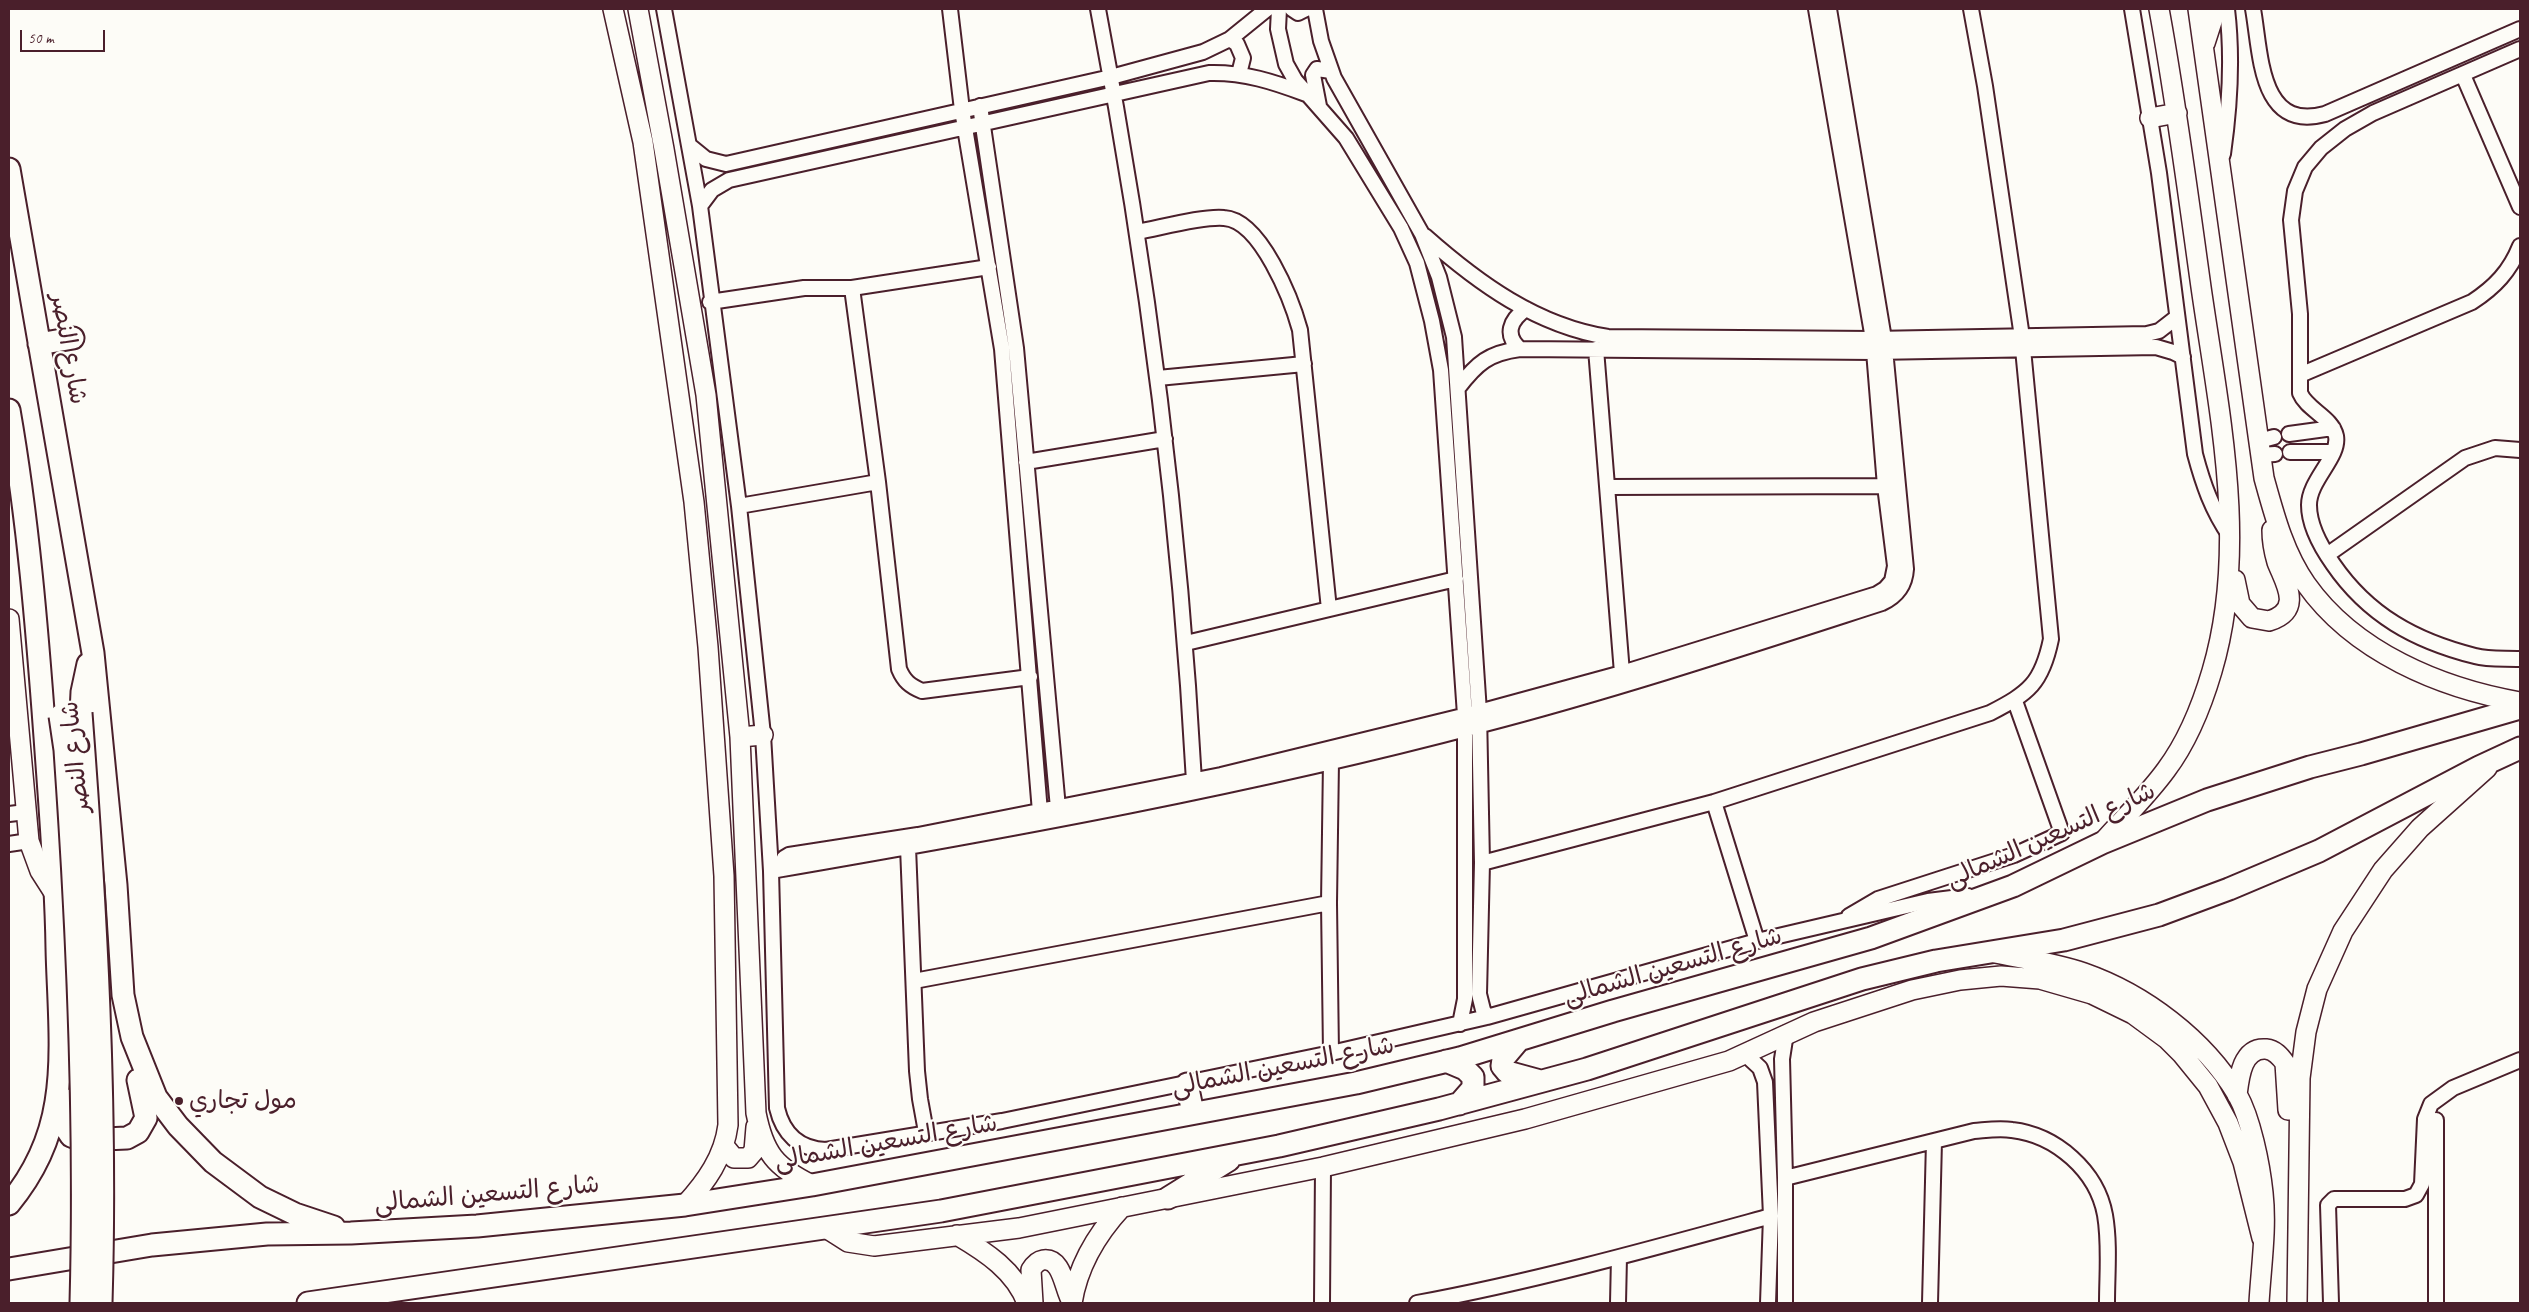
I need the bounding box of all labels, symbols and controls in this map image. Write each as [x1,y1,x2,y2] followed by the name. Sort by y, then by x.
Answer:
[22,20,108,52] scale bar
[28,29,54,48] text: 50 m
[43,291,93,407] street label: شارع النصر
[55,700,97,814] street label: شارع النصر
[1942,776,2160,896] street label: شارع التسعين الشمالى
[1560,921,1786,1013] street label: شارع التسعين الشمالى
[1169,1031,1397,1103] street label: شارع التسعين الشمالى
[189,1086,297,1116] place label: مول تجاري
[173,1095,185,1107] marker: مول تجاري
[772,1109,1000,1177] street label: شارع التسعين الشمالى
[373,1170,601,1220] street label: شارع التسعين الشمالى

